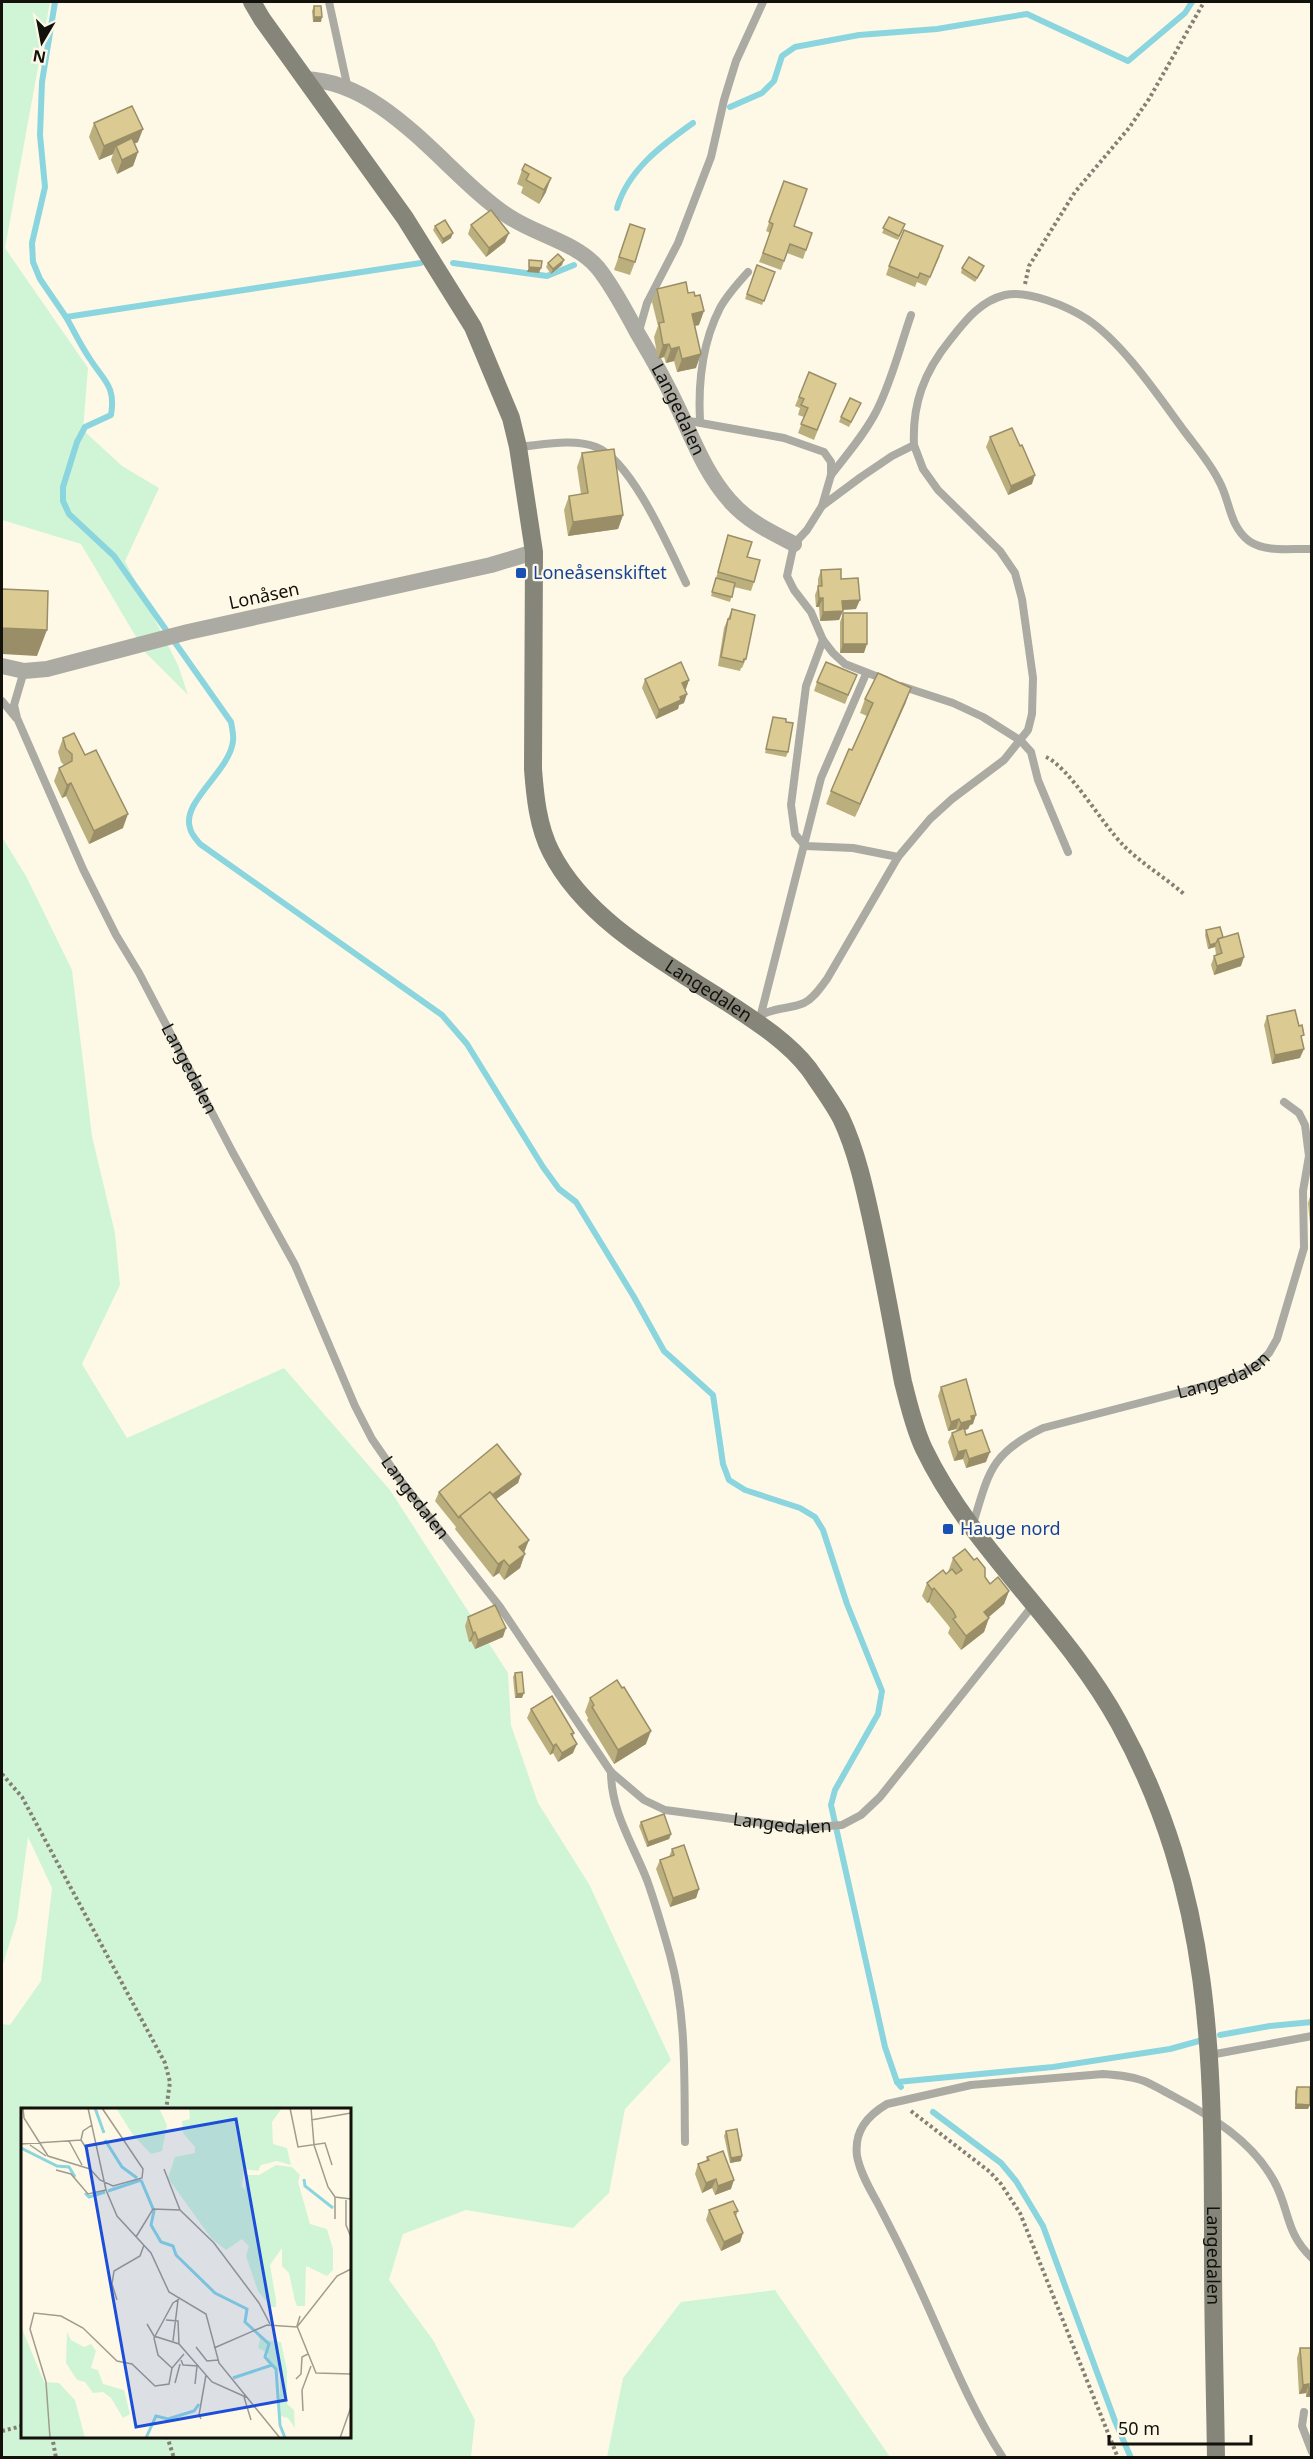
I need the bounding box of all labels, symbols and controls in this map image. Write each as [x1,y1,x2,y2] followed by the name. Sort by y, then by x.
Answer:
[12,12,72,72] north arrow
[31,45,48,69] text: N
[646,359,711,459] street label: Langedalen
[533,560,667,584] place label: Loneåsenskiftet
[514,566,528,580] marker: Loneåsenskiftet
[226,576,301,614] street label: Lonåsen
[661,953,757,1027] street label: Langedalen
[156,1019,224,1118] street label: Langedalen
[1174,1346,1275,1404] street label: Langedalen
[376,1451,455,1544] street label: Langedalen
[960,1516,1061,1540] place label: Hauge nord
[941,1522,955,1536] marker: Hauge nord
[732,1806,832,1839] street label: Langedalen
[21,2108,351,2438] inset map
[1202,2206,1226,2305] street label: Langedalen
[1109,2408,1252,2446] scale bar
[1118,2416,1160,2440] text: 50 m

